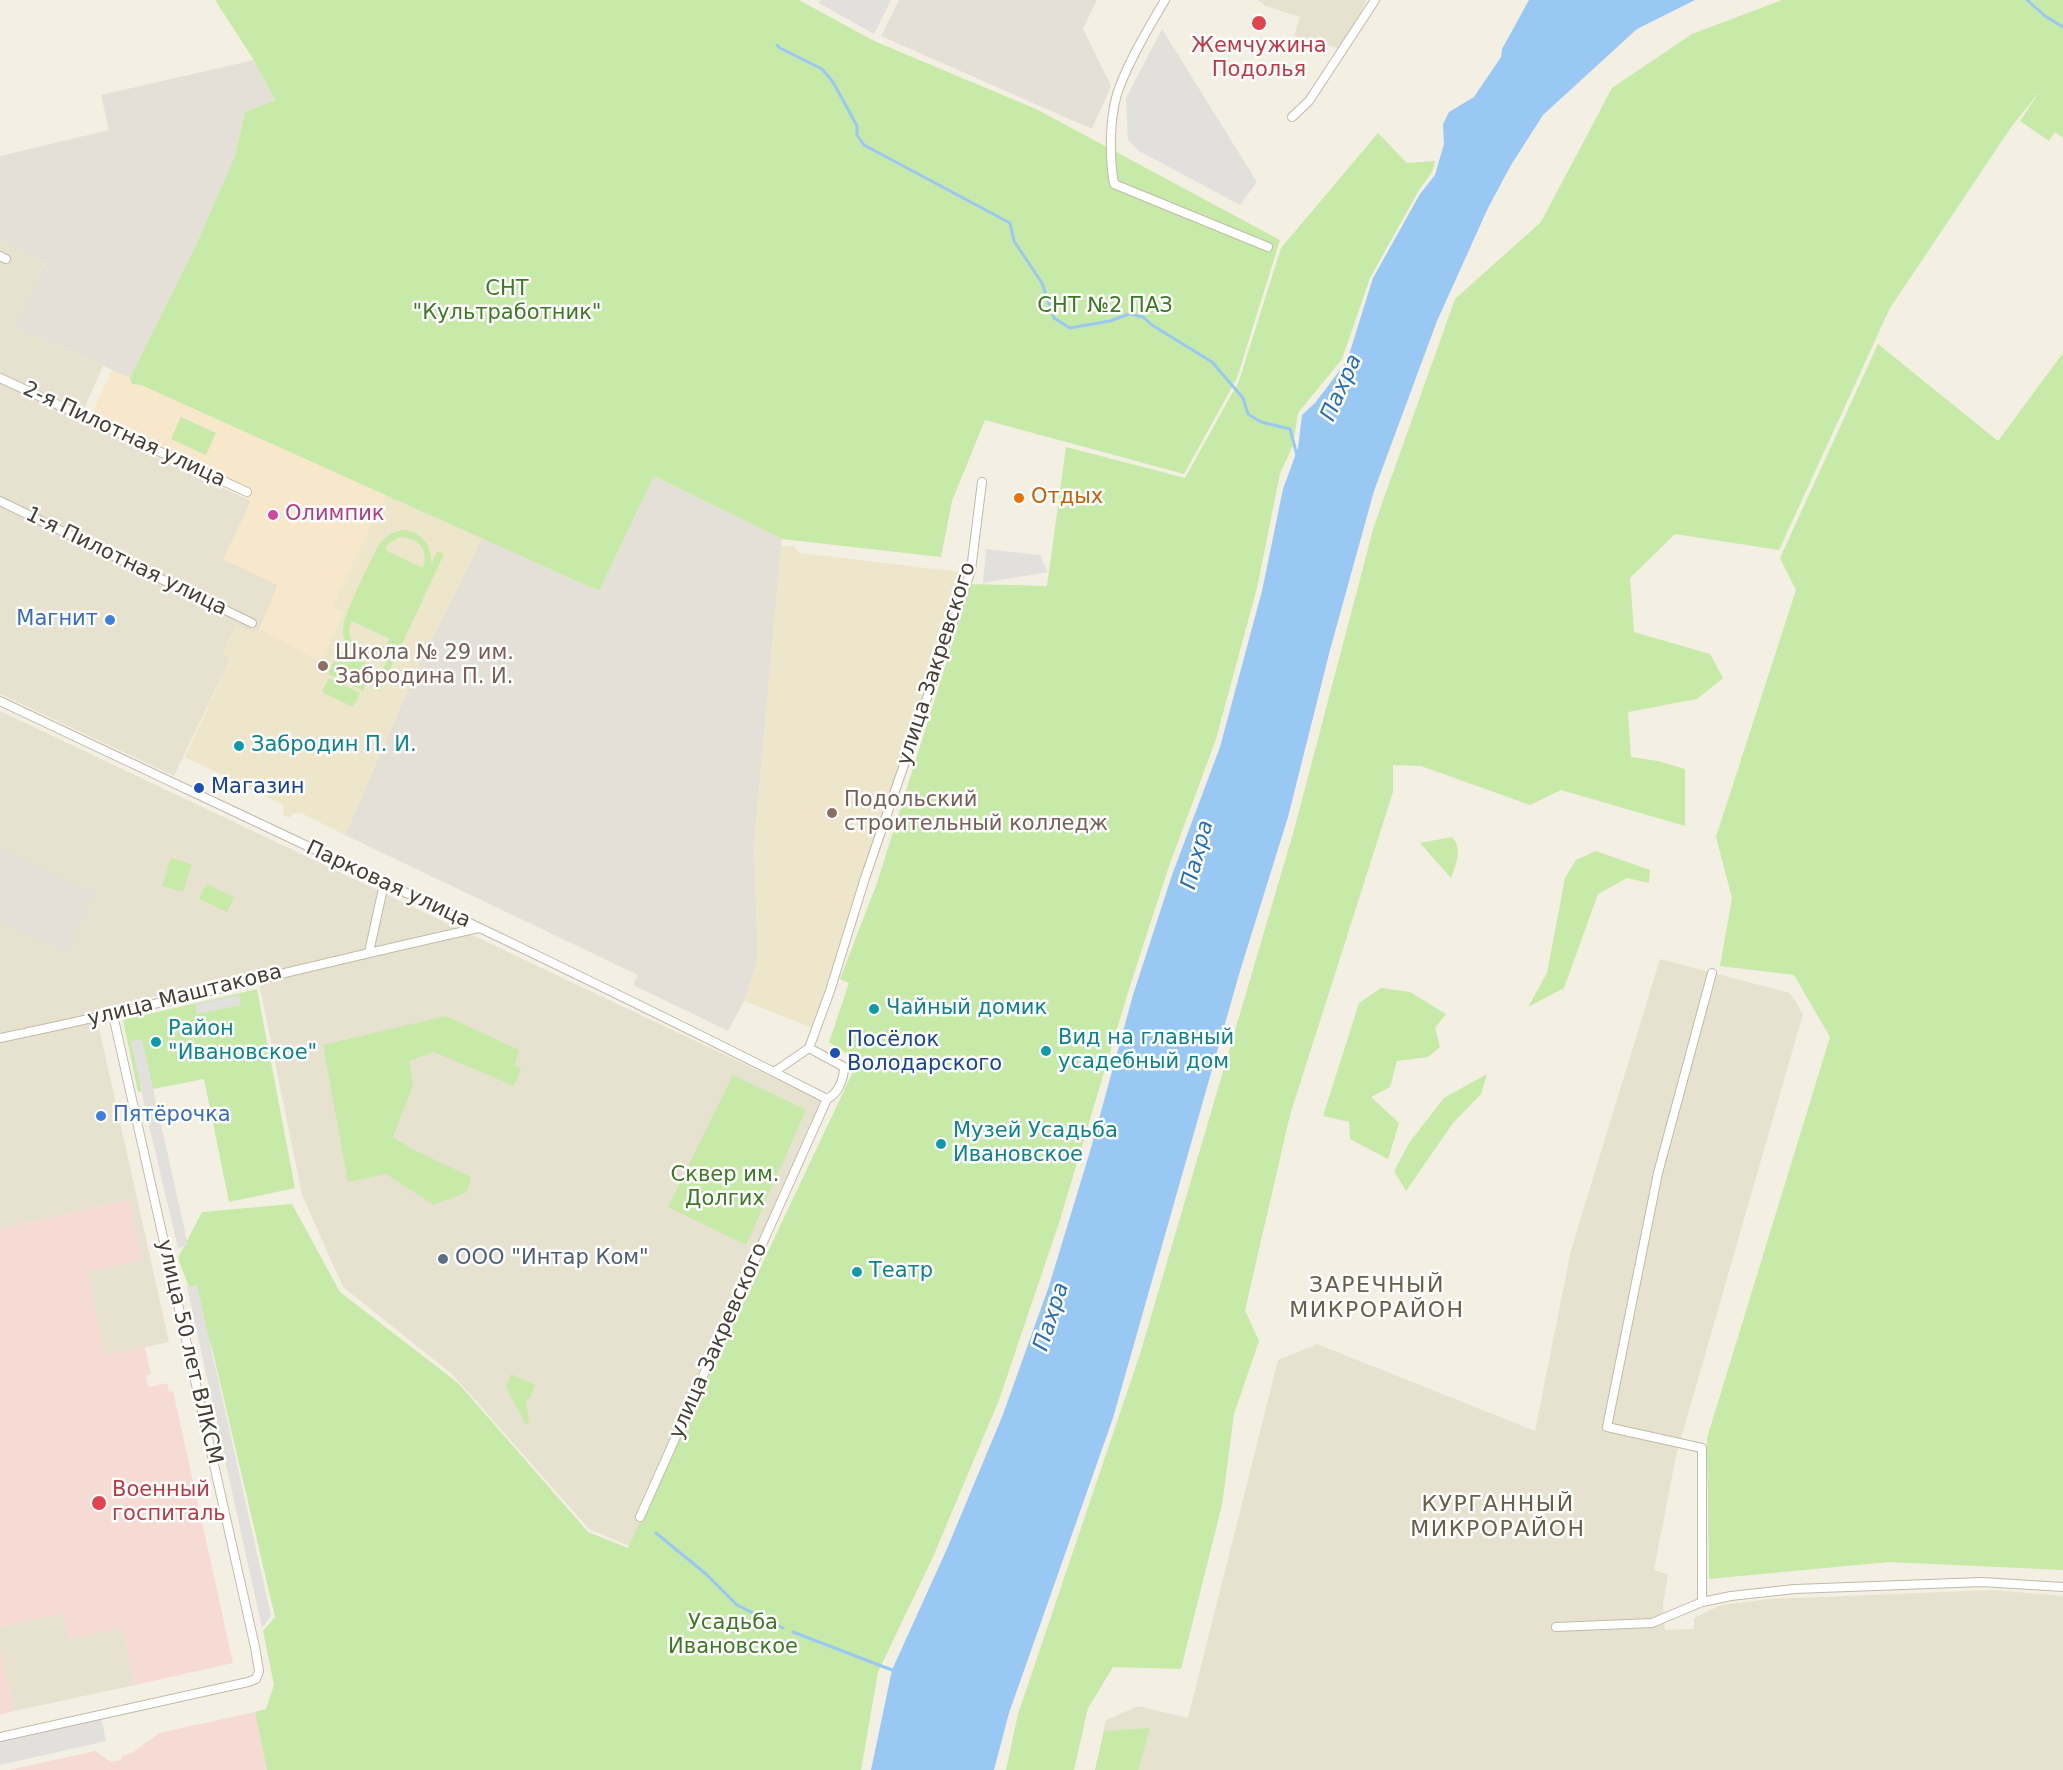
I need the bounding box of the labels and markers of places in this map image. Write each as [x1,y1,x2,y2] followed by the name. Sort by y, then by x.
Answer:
[1250,14,1268,32] marker: Жемчужина Подолья
[1191,34,1327,84] place label: Жемчужина Подолья
[1031,485,1103,511] place label: Отдых
[1012,491,1026,505] marker: Отдых
[285,502,385,528] place label: Олимпик
[266,508,280,522] marker: Олимпик
[16,607,98,633] place label: Магнит
[103,613,117,627] marker: Магнит
[335,641,514,691] place label: Школа № 29 им. Забродина П. И.
[316,659,330,673] marker: Школа № 29 им. Забродина П. И.
[251,733,417,759] place label: Забродин П. И.
[232,739,246,753] marker: Забродин П. И.
[211,775,304,801] place label: Магазин
[192,781,206,795] marker: Магазин
[844,788,1108,838] place label: Подольский строительный колледж
[825,806,839,820] marker: Подольский строительный колледж
[886,996,1047,1022] place label: Чайный домик
[867,1002,881,1016] marker: Чайный домик
[168,1017,317,1067] place label: Район "Ивановское"
[1058,1026,1234,1076] place label: Вид на главный усадебный дом
[847,1028,1002,1078] place label: Посёлок Володарского
[149,1035,163,1049] marker: Район "Ивановское"
[1039,1044,1053,1058] marker: Вид на главный усадебный дом
[828,1046,842,1060] marker: Посёлок Володарского
[113,1103,231,1129] place label: Пятёрочка
[94,1109,108,1123] marker: Пятёрочка
[953,1119,1118,1169] place label: Музей Усадьба Ивановское
[934,1137,948,1151] marker: Музей Усадьба Ивановское
[455,1246,649,1272] place label: ООО "Интар Ком"
[436,1252,450,1266] marker: ООО "Интар Ком"
[869,1259,933,1285] place label: Театр
[850,1265,864,1279] marker: Театр
[112,1478,226,1528] place label: Военный госпиталь
[90,1494,108,1512] marker: Военный госпиталь

